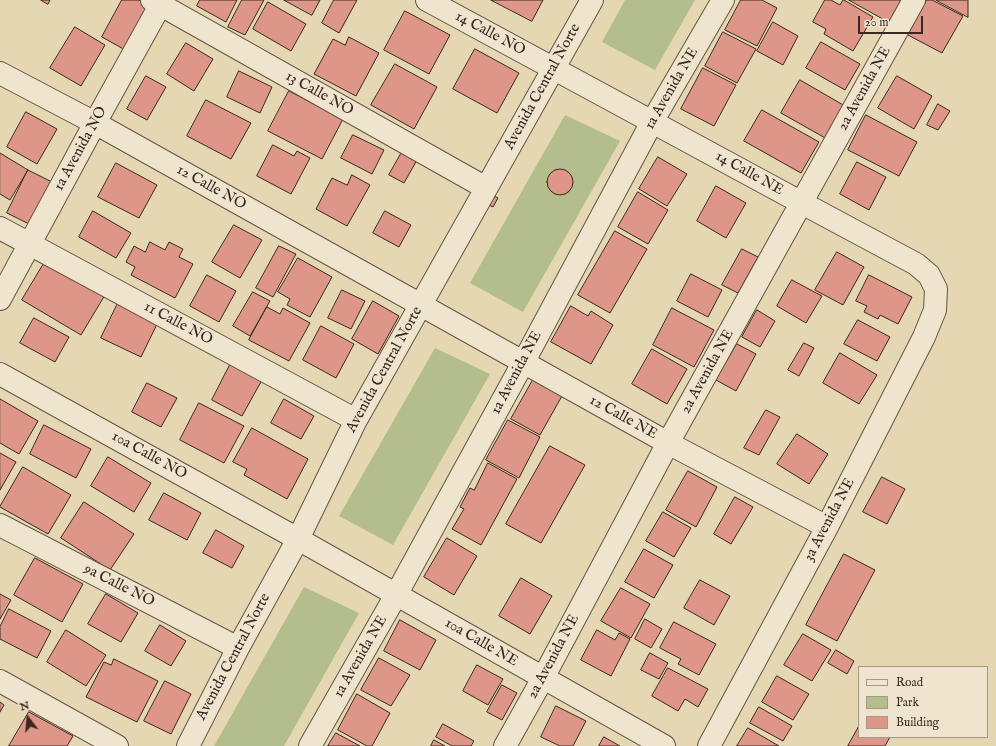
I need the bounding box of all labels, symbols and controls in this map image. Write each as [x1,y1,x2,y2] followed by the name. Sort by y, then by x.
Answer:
[452,8,528,60] street label: 14 Calle NO
[860,8,925,34] scale bar
[865,15,888,30] text: 20 m
[501,21,585,153] street label: Avenida Central Norte
[835,44,895,134] street label: 2a Avenida NE
[641,45,703,133] street label: 1a Avenida NE
[282,68,356,120] street label: 13 Calle NO
[50,104,112,194] street label: 1a Avenida NO
[712,148,786,200] street label: 14 Calle NE
[173,162,249,214] street label: 12 Calle NO
[141,298,215,350] street label: 11 Calle NO
[343,304,427,436] street label: Avenida Central Norte
[678,327,738,417] street label: 2a Avenida NE
[488,328,546,418] street label: 1a Avenida NE
[586,392,660,444] street label: 12 Calle NE
[108,428,190,484] street label: 10a Calle NO
[801,475,859,565] street label: 3a Avenida NE
[81,560,157,612] street label: 9a Calle NO
[193,590,275,724] street label: Avenida Central Norte
[524,612,584,702] street label: 2a Avenida NE
[330,613,392,701] street label: 1a Avenida NE
[441,615,521,671] street label: 10a Calle NE
[858,666,988,738] legend
[896,675,923,690] text: Road
[896,695,919,710] text: Park
[8,698,48,738] north arrow
[18,698,31,715] text: N
[896,715,939,730] text: Building

